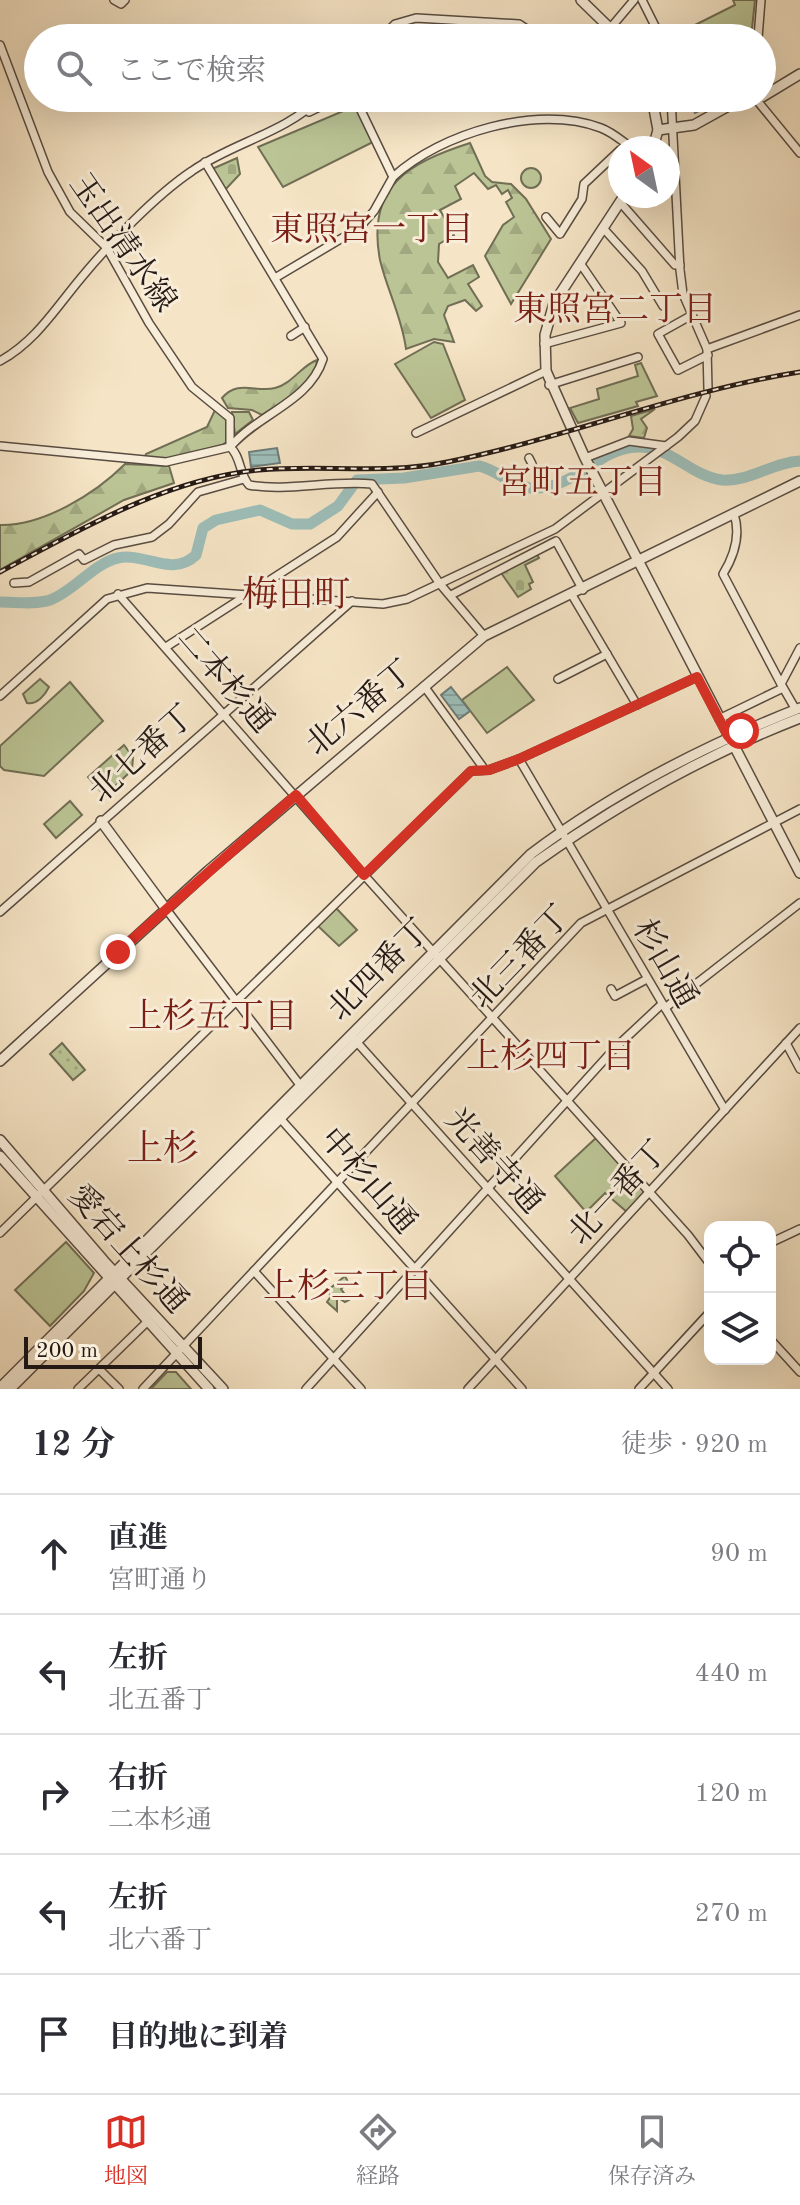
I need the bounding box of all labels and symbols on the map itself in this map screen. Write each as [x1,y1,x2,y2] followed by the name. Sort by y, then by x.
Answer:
[608,136,680,208] north arrow
[63,167,183,318] street label: 玉出清水線
[270,211,474,248] district label: 東照宮一丁目
[513,291,717,328] district label: 東照宮二丁目
[497,464,667,501] district label: 宮町五丁目
[242,575,350,615] district label: 梅田町
[170,620,280,740] street label: 二本杉通
[300,654,420,763] street label: 北六番丁
[83,698,201,810] street label: 北七番丁
[723,713,759,749] route start
[463,899,577,1015] street label: 北三番丁
[321,912,437,1028] street label: 北四番丁
[626,913,704,1014] street label: 杉山通
[100,934,136,970] route end
[128,998,298,1035] district label: 上杉五丁目
[466,1038,636,1075] district label: 上杉四丁目
[438,1102,550,1220] street label: 光善寺通
[313,1121,423,1241] street label: 中杉山通
[127,1129,199,1169] district label: 上杉
[562,1134,675,1252] street label: 北一番丁
[61,1177,195,1320] street label: 愛宕上杉通
[263,1268,433,1305] district label: 上杉三丁目
[24,1333,202,1369] scale bar

